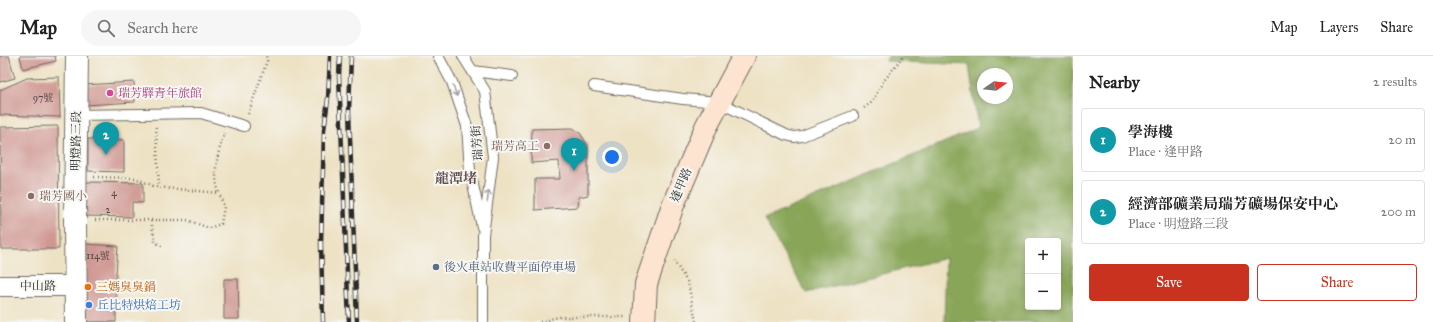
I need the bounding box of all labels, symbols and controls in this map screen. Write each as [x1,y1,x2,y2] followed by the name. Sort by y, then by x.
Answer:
[81,10,361,46] search box
[20,16,57,39] text: Map
[95,17,117,39] icon: search
[127,19,198,37] text: Search here
[1270,19,1298,36] text: Map
[1320,19,1358,36] text: Layers
[1380,19,1413,36] text: Share
[977,68,1013,104] north arrow
[1089,72,1140,93] text: Nearby
[1373,74,1417,90] text: 2 results
[452,84,459,97] one-way arrow
[118,86,202,100] place label: 瑞芳驛青年旅館
[105,88,115,98] marker: 瑞芳驛青年旅館
[33,92,53,104] house number: 97號
[68,111,84,171] street label: 明燈路三段
[93,122,119,155] pin: 2
[468,123,486,162] street label: 瑞芳街
[1128,123,1173,141] text: 學海樓
[1100,132,1106,148] text: 1
[1388,132,1416,148] text: 20 m
[561,138,587,171] pin: 1
[491,139,539,153] place label: 瑞芳高工
[542,141,552,151] marker: 瑞芳高工
[1128,144,1203,160] text: Place · 逢甲路
[602,147,622,167] your location
[668,166,694,204] street label: 逢甲路
[435,170,477,187] district label: 龍潭堵
[111,187,117,199] house number: 4
[39,189,87,203] place label: 瑞芳國小
[484,190,492,203] one-way arrow
[26,191,36,201] marker: 瑞芳國小
[1128,195,1338,213] text: 經濟部礦業局瑞芳礦場保安中心
[106,204,111,216] house number: 2
[1100,204,1106,220] text: 2
[1381,204,1416,220] text: 200 m
[1128,216,1229,232] text: Place · 明燈路三段
[1025,238,1061,310] map controls
[1025,238,1061,274] button: +
[86,250,110,262] house number: 114號
[444,260,576,274] place label: 後火車站收費平面停車場
[431,262,441,272] marker: 後火車站收費平面停車場
[1089,264,1249,301] button: Save
[1257,264,1417,301] button: Share
[1025,274,1061,310] button: −
[20,279,56,293] street label: 中山路
[96,280,156,294] place label: 三媽臭臭鍋
[83,282,93,292] marker: 三媽臭臭鍋
[97,298,181,312] place label: 丘比特烘焙工坊
[84,300,94,310] marker: 丘比特烘焙工坊

